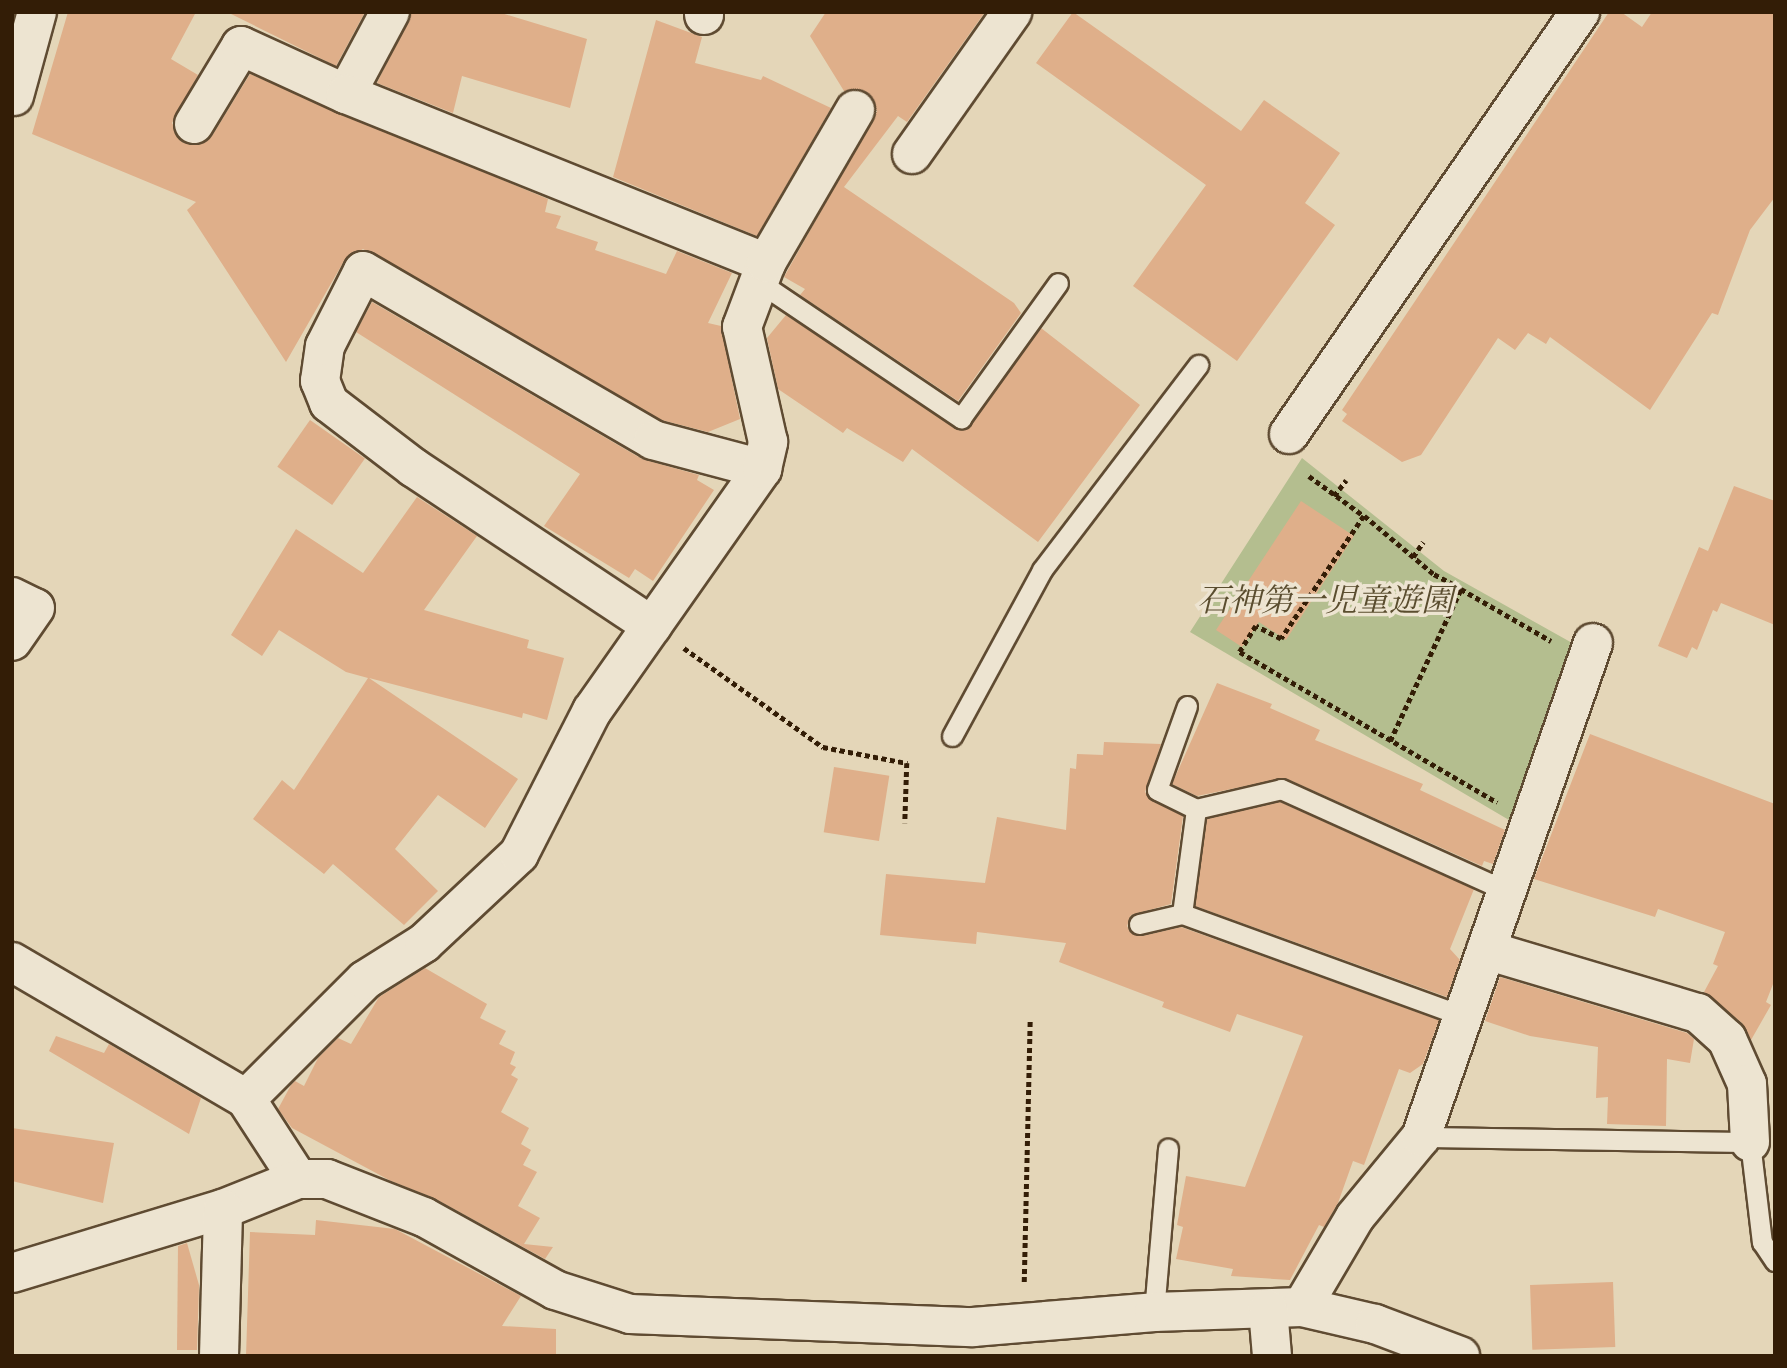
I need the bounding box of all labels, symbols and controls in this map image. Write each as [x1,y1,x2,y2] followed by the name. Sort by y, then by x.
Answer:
[1197,581,1453,619] park label: 石神第一児童遊園

